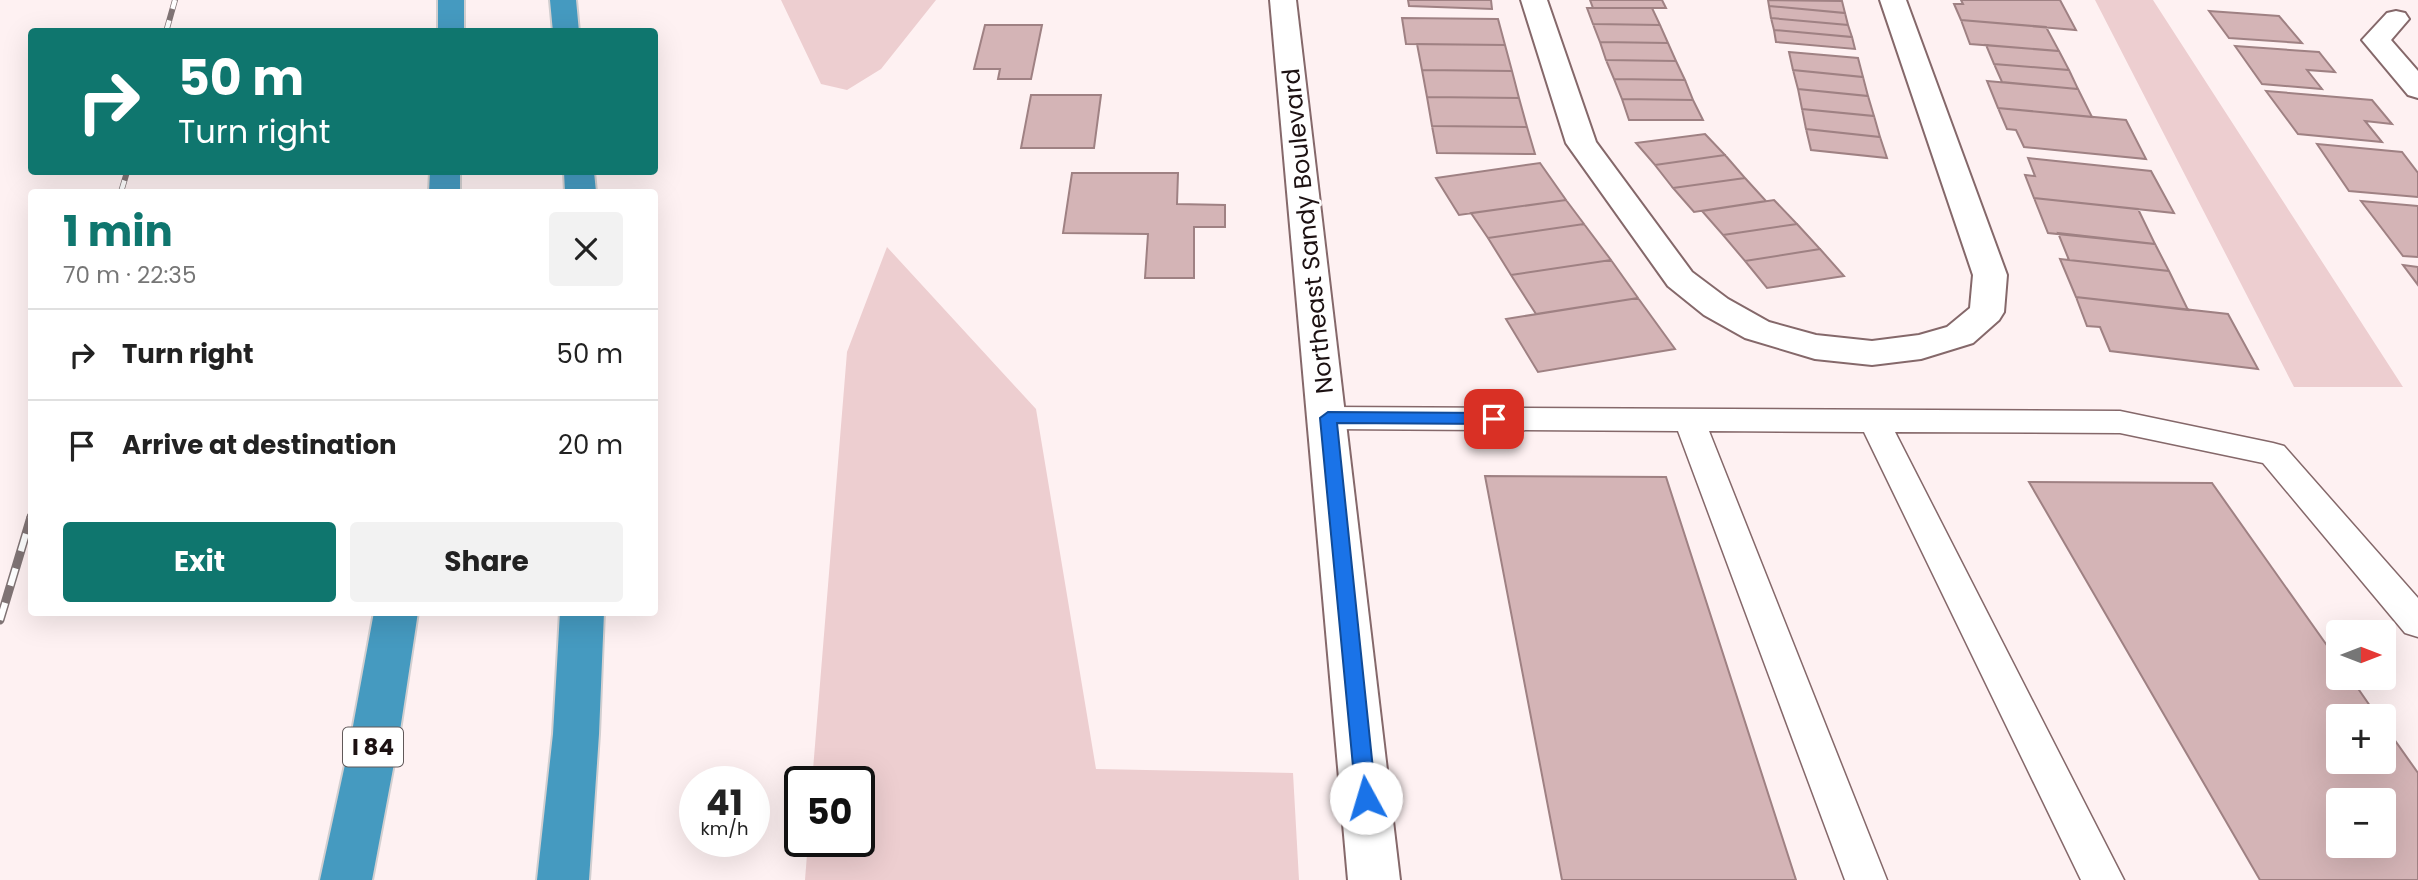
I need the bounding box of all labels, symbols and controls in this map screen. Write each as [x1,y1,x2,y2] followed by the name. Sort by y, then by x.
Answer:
[178,44,304,112] text: 50 m
[63,56,154,147] icon: right
[1274,67,1341,395] street label: Northeast Sandy Boulevard
[178,109,330,154] text: Turn right
[63,202,173,261] text: 1 min
[549,212,623,286] button: close
[63,259,196,291] text: 70 m · 22:35
[63,336,101,374] icon: right
[122,336,254,372] text: Turn right
[557,336,623,372] text: 50 m
[1464,389,1524,449] pin
[1475,400,1513,438] icon: arrive
[63,427,101,465] icon: arrive
[122,427,397,463] text: Arrive at destination
[558,427,623,463] text: 20 m
[63,522,336,602] button: Exit
[350,522,623,602] button: Share
[2326,620,2396,690] north arrow
[2326,620,2396,858] map controls
[2326,704,2396,774] button: +
[343,727,403,766] road number: I 84
[1329,761,1403,835] position arrow
[784,766,875,857] speed limit sign: 50
[706,778,743,827] text: 41
[2326,788,2396,858] button: −
[701,816,748,841] text: km/h

